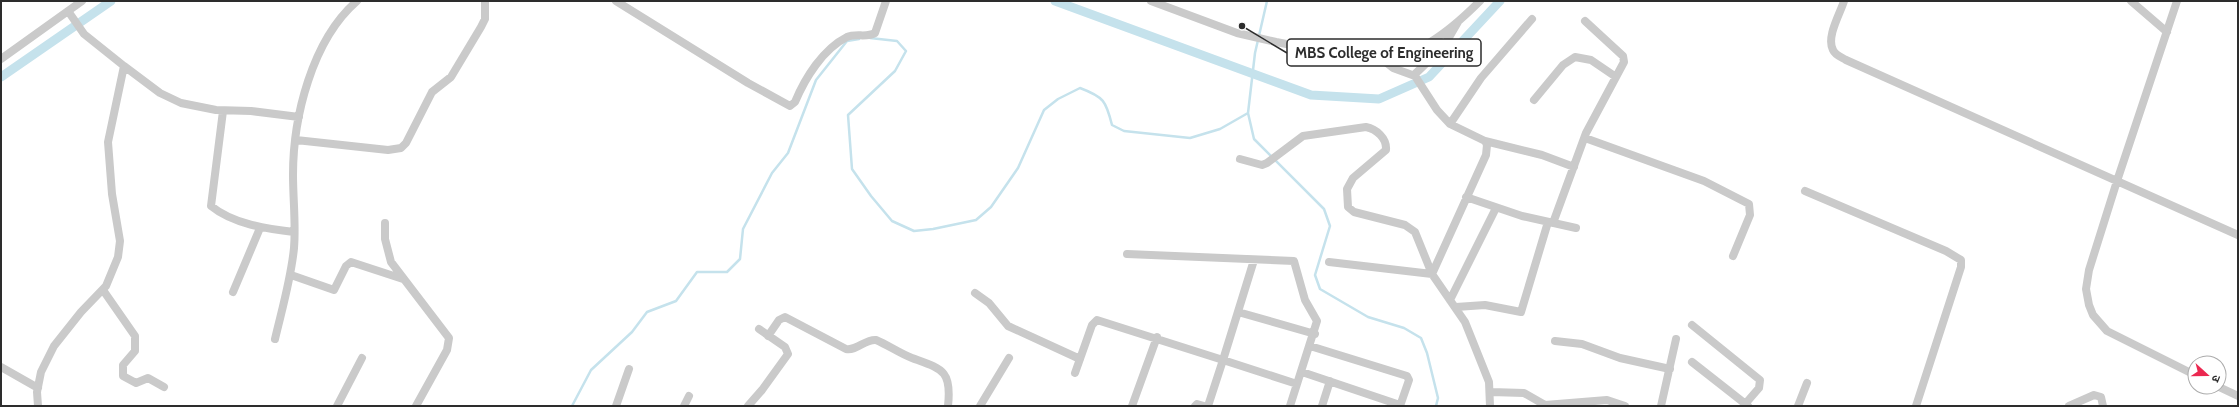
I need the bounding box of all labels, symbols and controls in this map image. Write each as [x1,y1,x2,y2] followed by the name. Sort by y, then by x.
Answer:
[1287,39,1481,66] callout: MBS College of Engineering
[1295,44,1474,62] text: MBS College of Engineering
[2187,355,2227,395] north arrow
[2208,373,2224,385] text: उ

